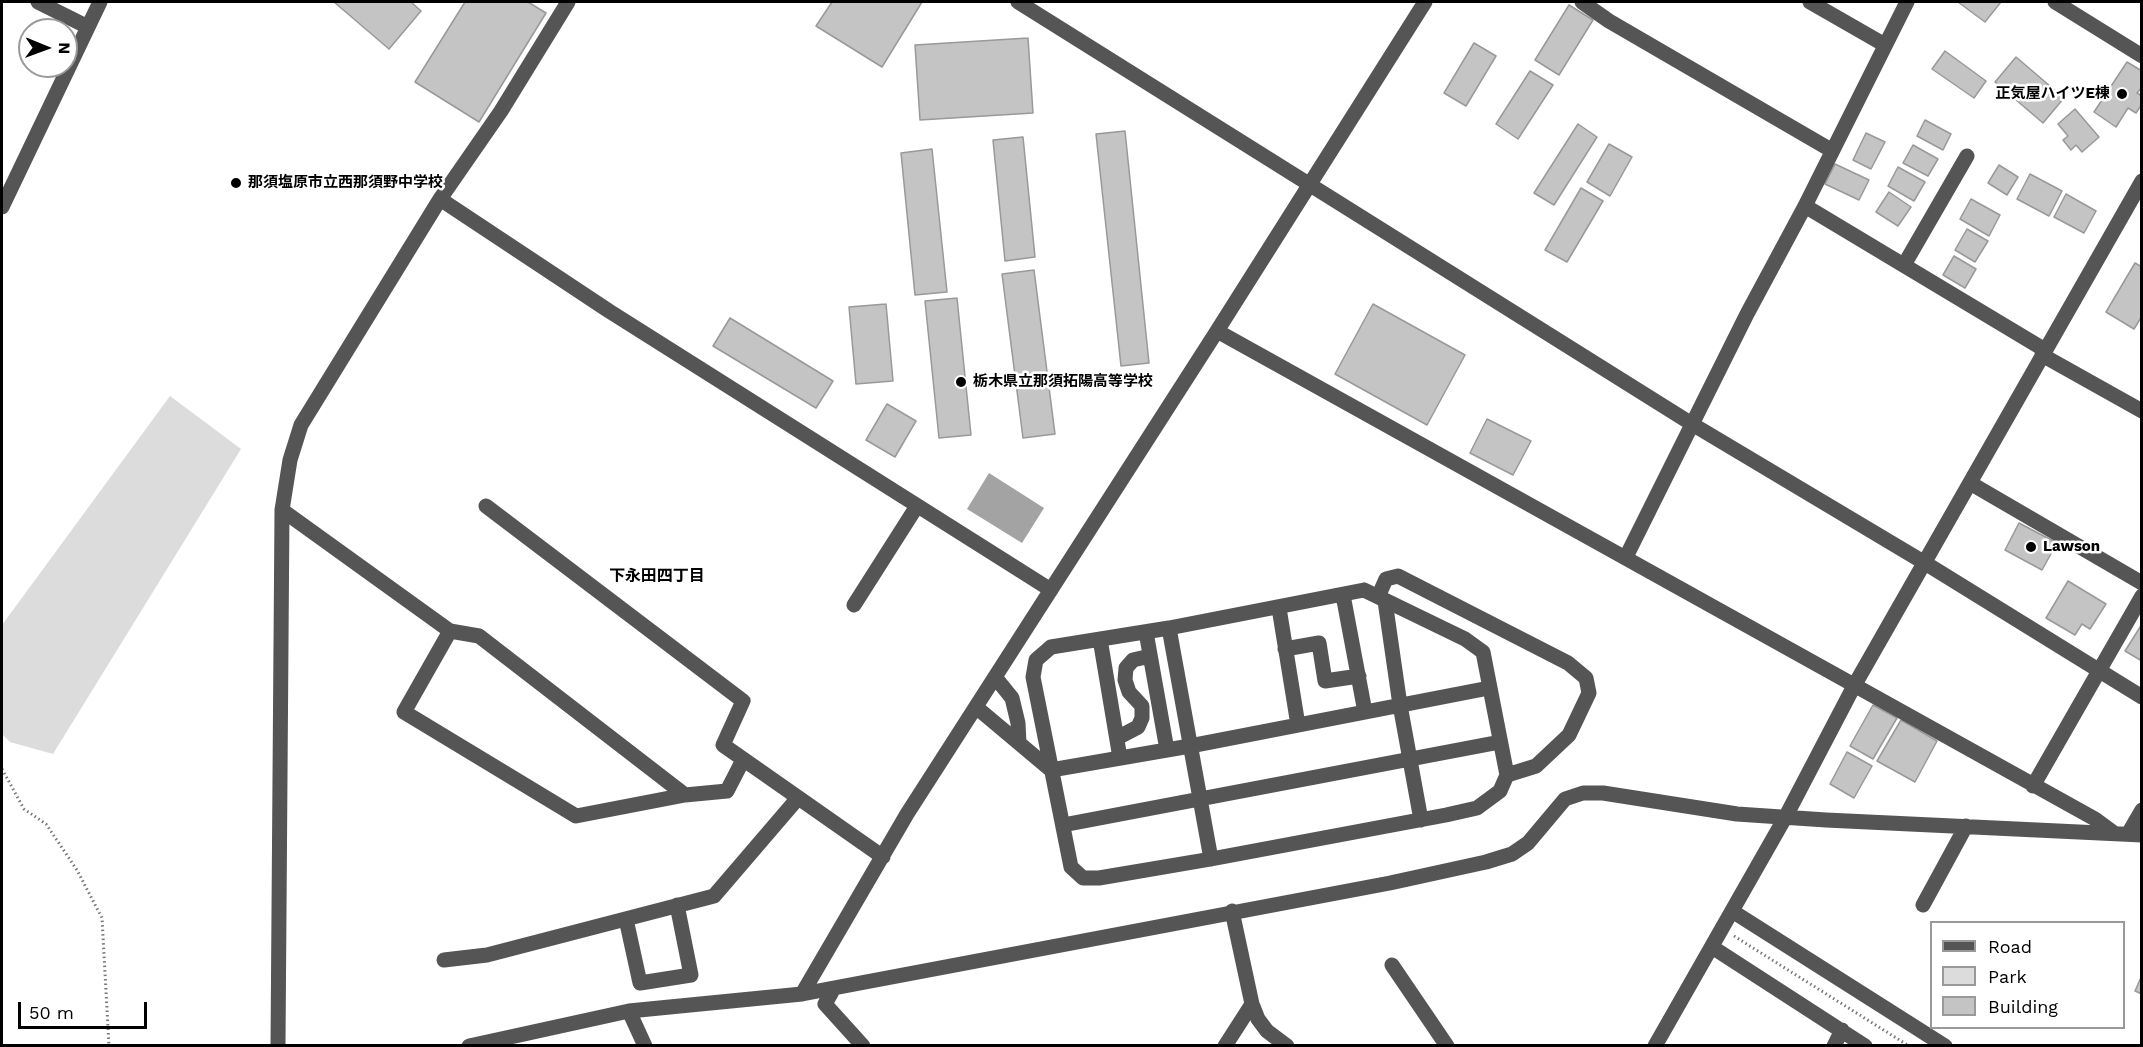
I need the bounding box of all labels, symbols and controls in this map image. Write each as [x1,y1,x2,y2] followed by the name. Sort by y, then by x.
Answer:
[18,18,78,78] north arrow
[55,42,74,54] text: N
[1996,85,2110,103] place label: 正気屋ハイツE棟
[2115,87,2129,101] marker: 正気屋ハイツE棟
[248,174,443,192] place label: 那須塩原市立西那須野中学校
[229,176,243,190] marker: 那須塩原市立西那須野中学校
[973,373,1153,391] place label: 栃木県立那須拓陽高等学校
[954,375,968,389] marker: 栃木県立那須拓陽高等学校
[2043,538,2100,556] place label: Lawson
[2024,540,2038,554] marker: Lawson
[609,566,705,586] district label: 下永田四丁目
[1930,921,2125,1029] legend
[1988,936,2032,957] text: Road
[1988,966,2027,987] text: Park
[21,990,150,1028] scale bar
[1988,996,2058,1017] text: Building
[29,1002,74,1023] text: 50 m

